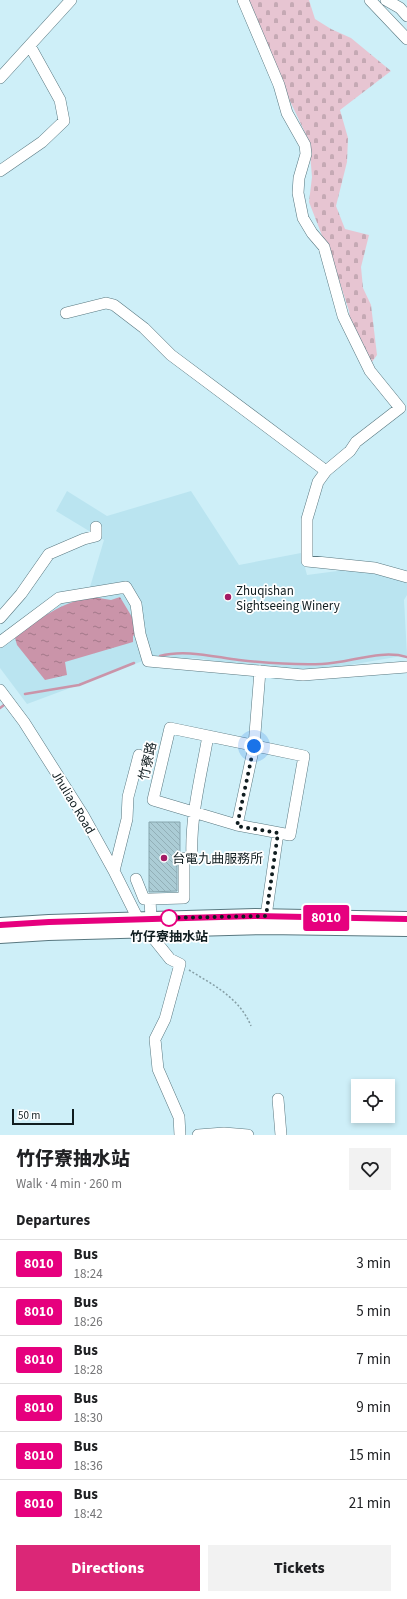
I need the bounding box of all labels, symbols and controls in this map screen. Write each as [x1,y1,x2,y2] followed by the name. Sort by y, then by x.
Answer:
[236,582,340,615] place label: Zhuqishan Sightseeing Winery
[223,592,233,602] marker: Zhuqishan Sightseeing Winery
[244,736,264,756] your location
[135,740,161,782] street label: 竹寮路
[47,767,99,838] street label: Jhuliao Road
[172,850,263,868] place label: 台電九曲服務所
[159,853,169,863] marker: 台電九曲服務所
[298,905,354,931] line badge: 8010
[311,908,341,928] text: 8010
[160,909,178,927] marker: 竹仔寮抽水站
[130,928,208,946] place label: 竹仔寮抽水站
[351,1079,395,1123] map controls
[351,1079,395,1123] button: locate
[12,1107,74,1126] scale bar
[18,1108,40,1123] text: 50 m
[16,1146,130,1173] text: 竹仔寮抽水站
[349,1148,391,1190] button: heart
[16,1175,122,1193] text: Walk · 4 min · 260 m
[16,1210,90,1231] text: Departures
[74,1244,98,1265] text: Bus
[356,1253,391,1274] text: 3 min
[24,1254,54,1274] text: 8010
[74,1265,103,1283] text: 18:24
[74,1292,98,1313] text: Bus
[356,1301,391,1322] text: 5 min
[24,1302,54,1322] text: 8010
[74,1313,103,1331] text: 18:26
[74,1340,98,1361] text: Bus
[356,1349,391,1370] text: 7 min
[24,1350,54,1370] text: 8010
[74,1361,103,1379] text: 18:28
[74,1388,98,1409] text: Bus
[356,1397,391,1418] text: 9 min
[24,1398,54,1418] text: 8010
[74,1409,103,1427] text: 18:30
[74,1436,98,1457] text: Bus
[349,1445,391,1466] text: 15 min
[24,1446,54,1466] text: 8010
[74,1457,103,1475] text: 18:36
[74,1484,98,1505] text: Bus
[349,1493,391,1514] text: 21 min
[24,1494,54,1514] text: 8010
[74,1505,103,1523] text: 18:42
[16,1545,200,1591] button: Directions
[208,1545,391,1591] button: Tickets

